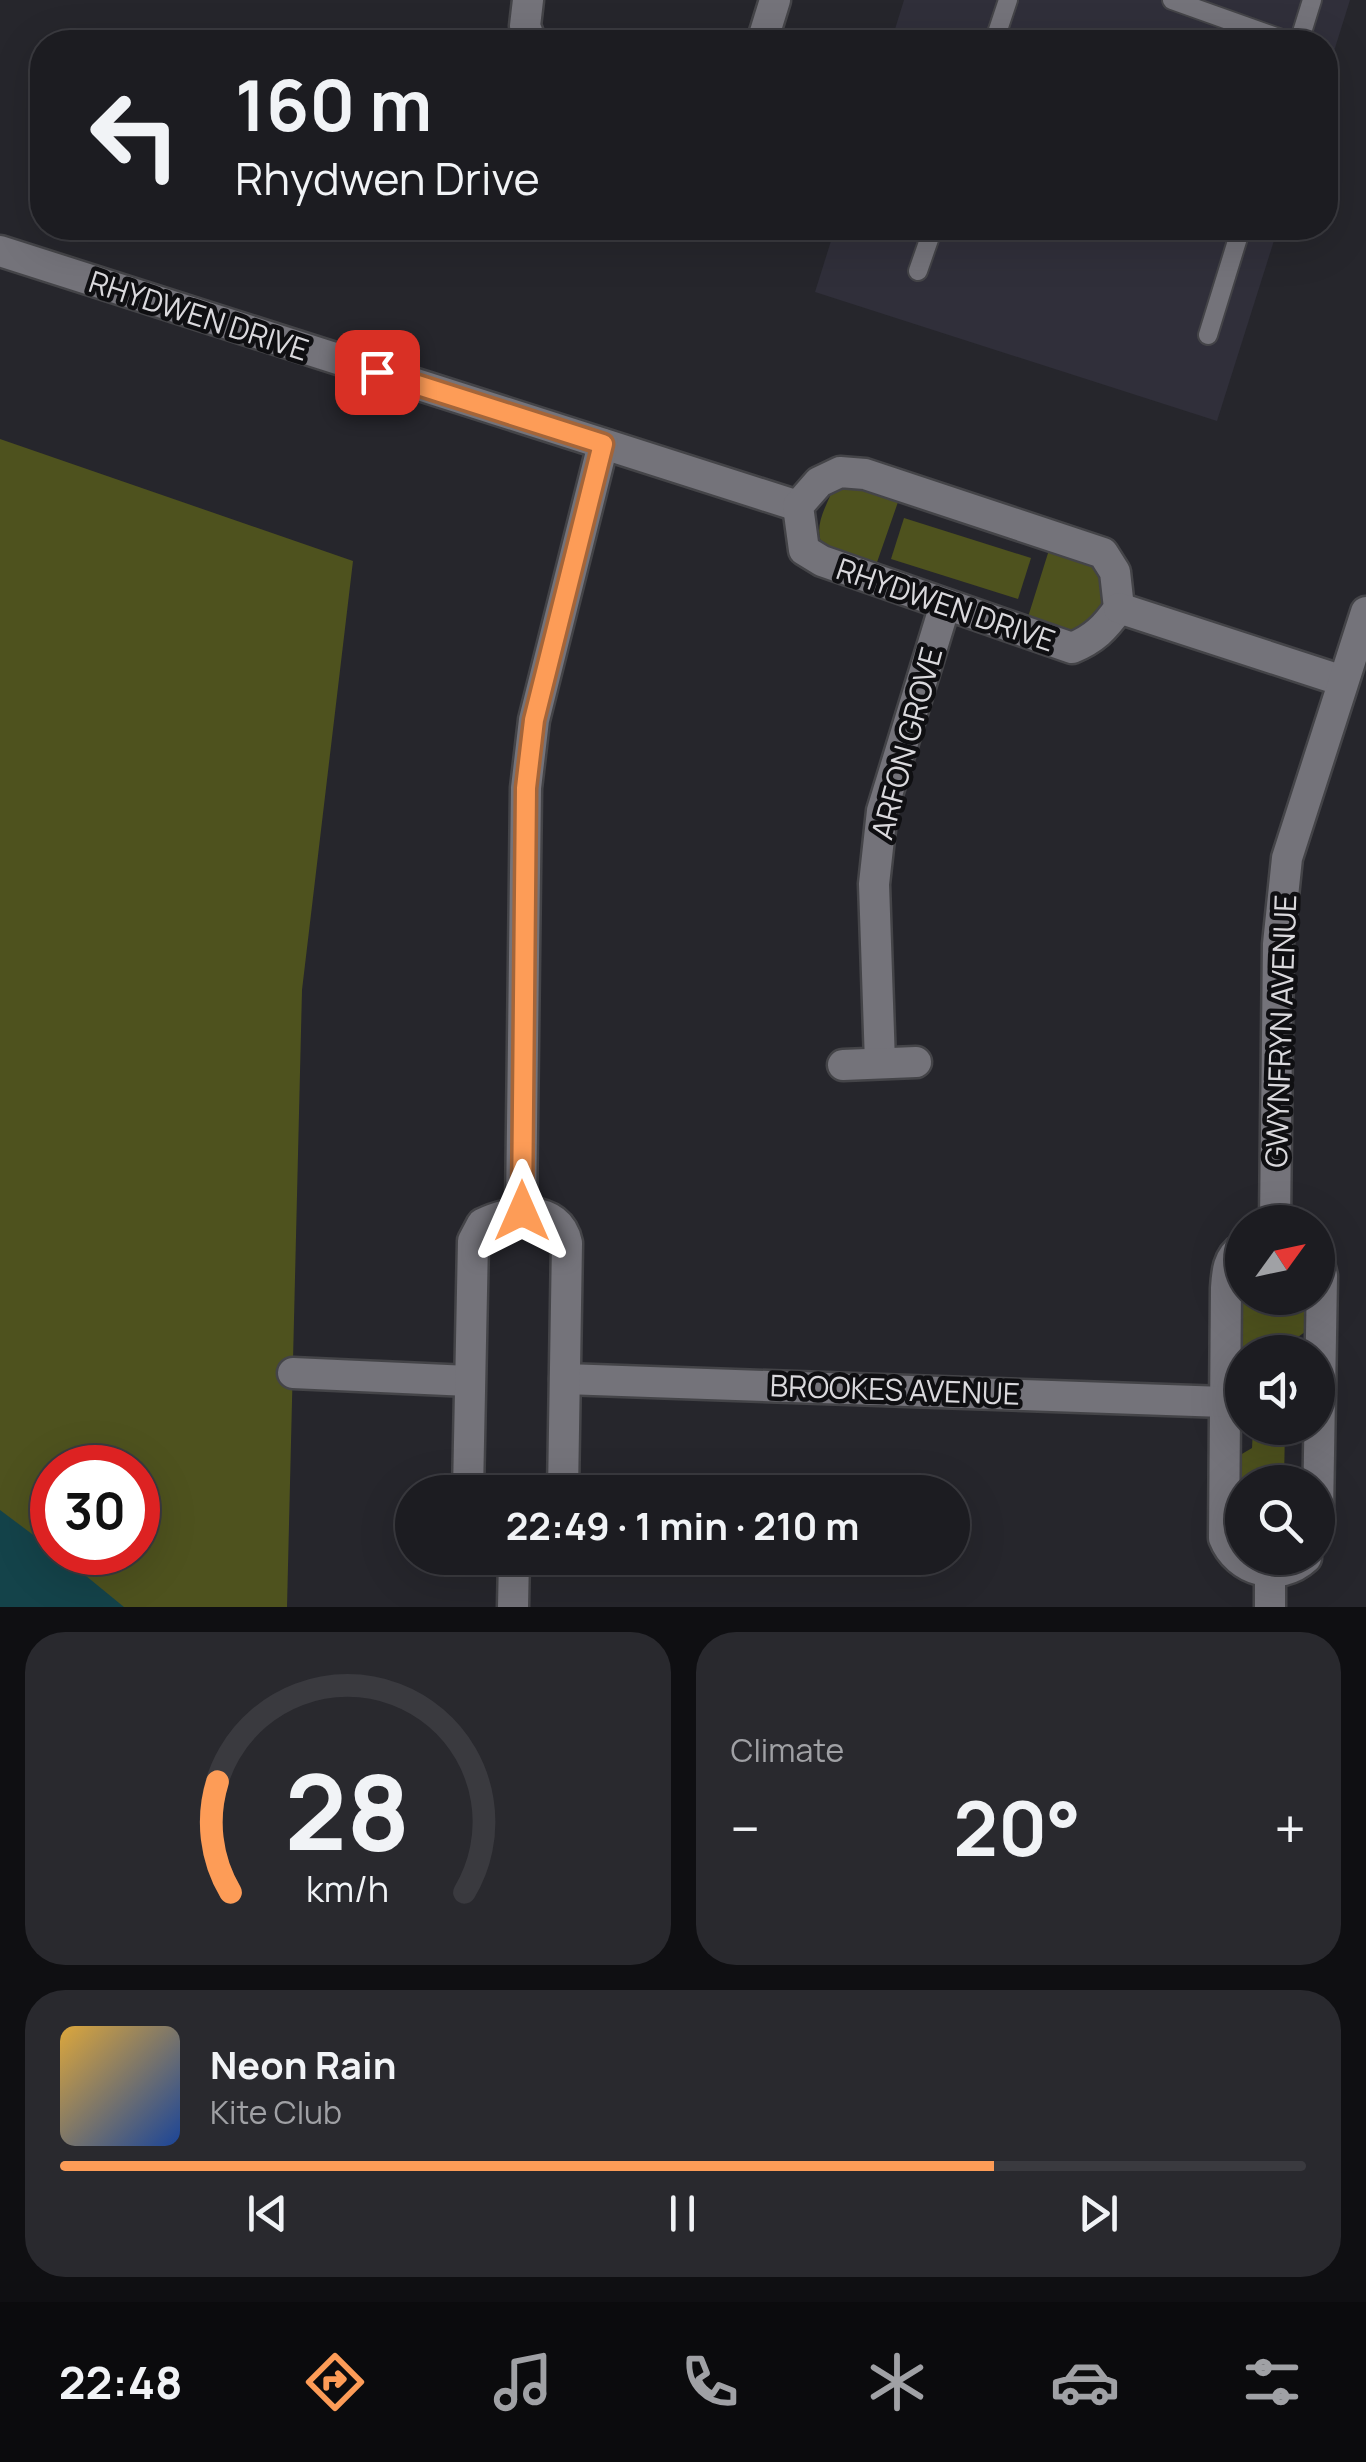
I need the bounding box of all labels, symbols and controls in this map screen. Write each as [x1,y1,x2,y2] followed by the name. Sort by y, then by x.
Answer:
[235,56,432,152] text: 160 m
[70,70,200,200] icon: left
[235,147,540,209] text: Rhydwen Drive
[84,260,314,370] street label: RHYDWEN DRIVE
[335,330,420,415] pin
[350,345,405,400] icon: arrive
[831,547,1061,661] street label: RHYDWEN DRIVE
[861,642,951,844] street label: ARFON GROVE
[1255,894,1305,1168] street label: GWYNFRYN AVENUE
[470,1159,574,1263] position arrow
[1225,1205,1335,1315] north arrow
[1225,1205,1335,1575] map controls
[1225,1335,1335,1445] button: sound
[769,1364,1021,1414] street label: BROOKES AVENUE
[30,1445,160,1575] speed limit sign: 30
[1225,1465,1335,1575] button: search
[506,1499,859,1551] text: 22:49 · 1 min · 210 m
[731,1728,844,1772] text: Climate
[285,1739,411,1881] text: 28
[953,1776,1081,1879] text: 20°
[731,1790,760,1866] text: −
[1274,1790,1306,1866] text: +
[306,1864,389,1913] text: km/h
[210,2038,396,2090] text: Neon Rain
[210,2090,342,2134] text: Kite Club
[240,2186,295,2241] icon: previous
[655,2186,710,2241] icon: pause
[1071,2186,1126,2241] icon: next
[300,2347,370,2417] icon: directions
[488,2347,558,2417] icon: music
[675,2347,745,2417] icon: phone
[862,2347,932,2417] icon: climate
[1050,2347,1120,2417] icon: car
[1237,2347,1307,2417] icon: filters
[59,2351,183,2413] text: 22:48

